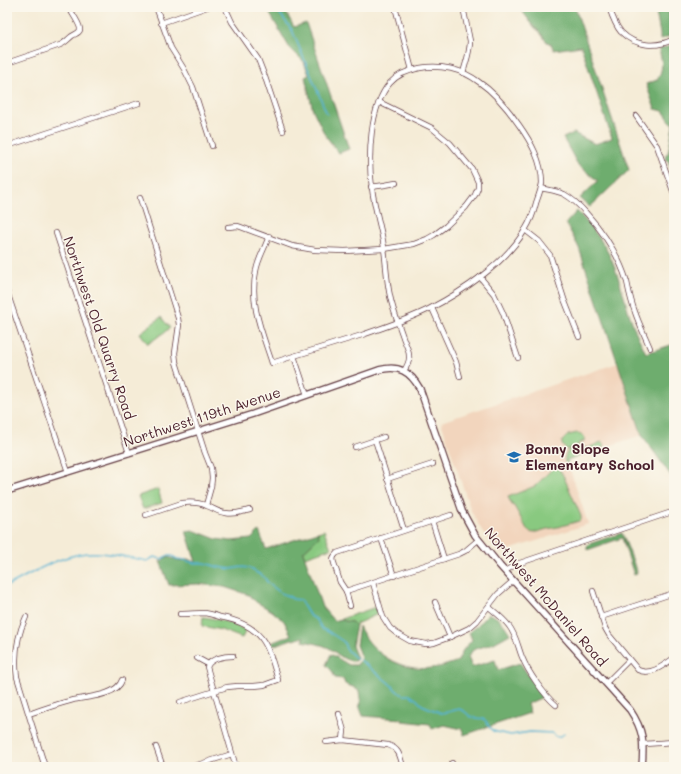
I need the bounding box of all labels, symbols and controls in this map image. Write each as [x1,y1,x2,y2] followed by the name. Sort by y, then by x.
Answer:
[59,234,140,422] street label: Northwest Old Quarry Road
[121,382,283,451] street label: Northwest 119th Avenue
[525,439,654,474] place label: Bonny Slope Elementary School
[506,449,522,465] school or university icon: Bonny Slope Elementary School
[481,523,612,670] street label: Northwest McDaniel Road

